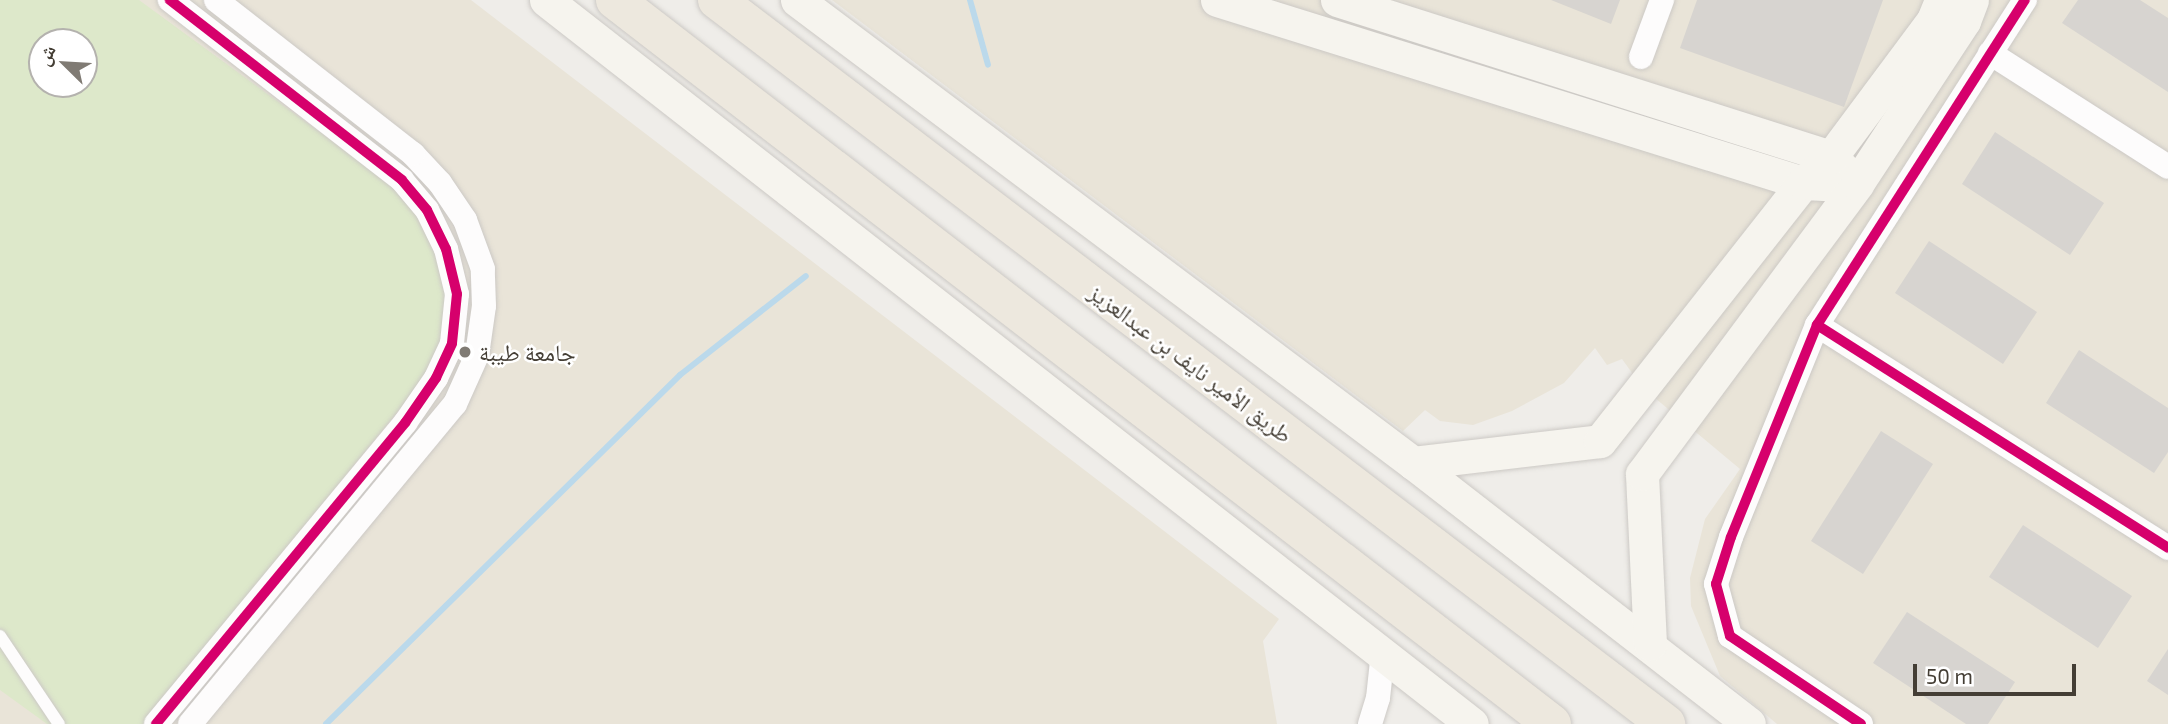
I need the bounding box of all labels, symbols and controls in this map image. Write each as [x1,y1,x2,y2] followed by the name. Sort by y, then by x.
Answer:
[28,28,98,98] north arrow
[31,41,60,69] text: ش
[1084,278,1298,448] street label: طريق الأمير نايف بن عبدالعزيز
[479,338,576,366] place label: جامعة طيبة
[457,344,473,360] marker: جامعة طيبة
[1916,650,2079,694] scale bar
[1926,663,1973,688] text: 50 m

